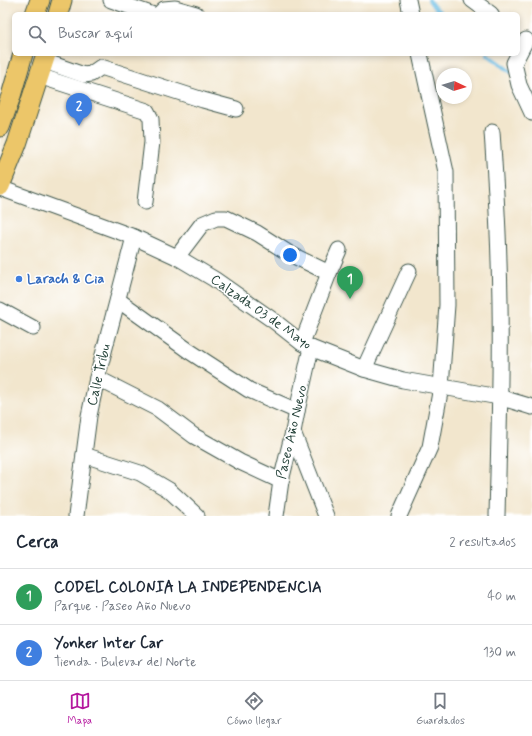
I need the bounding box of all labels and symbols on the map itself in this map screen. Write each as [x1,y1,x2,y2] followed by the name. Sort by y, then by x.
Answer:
[436,68,472,104] north arrow
[66,93,92,126] pin: 2
[280,245,300,265] your location
[337,266,363,299] pin: 1
[27,270,104,288] place label: Larach & Cia
[207,270,315,354] street label: Calzada 03 de Mayo
[14,274,24,284] marker: Larach & Cia
[83,342,115,408] street label: Calle Tribu
[272,383,312,481] street label: Paseo Año Nuevo

